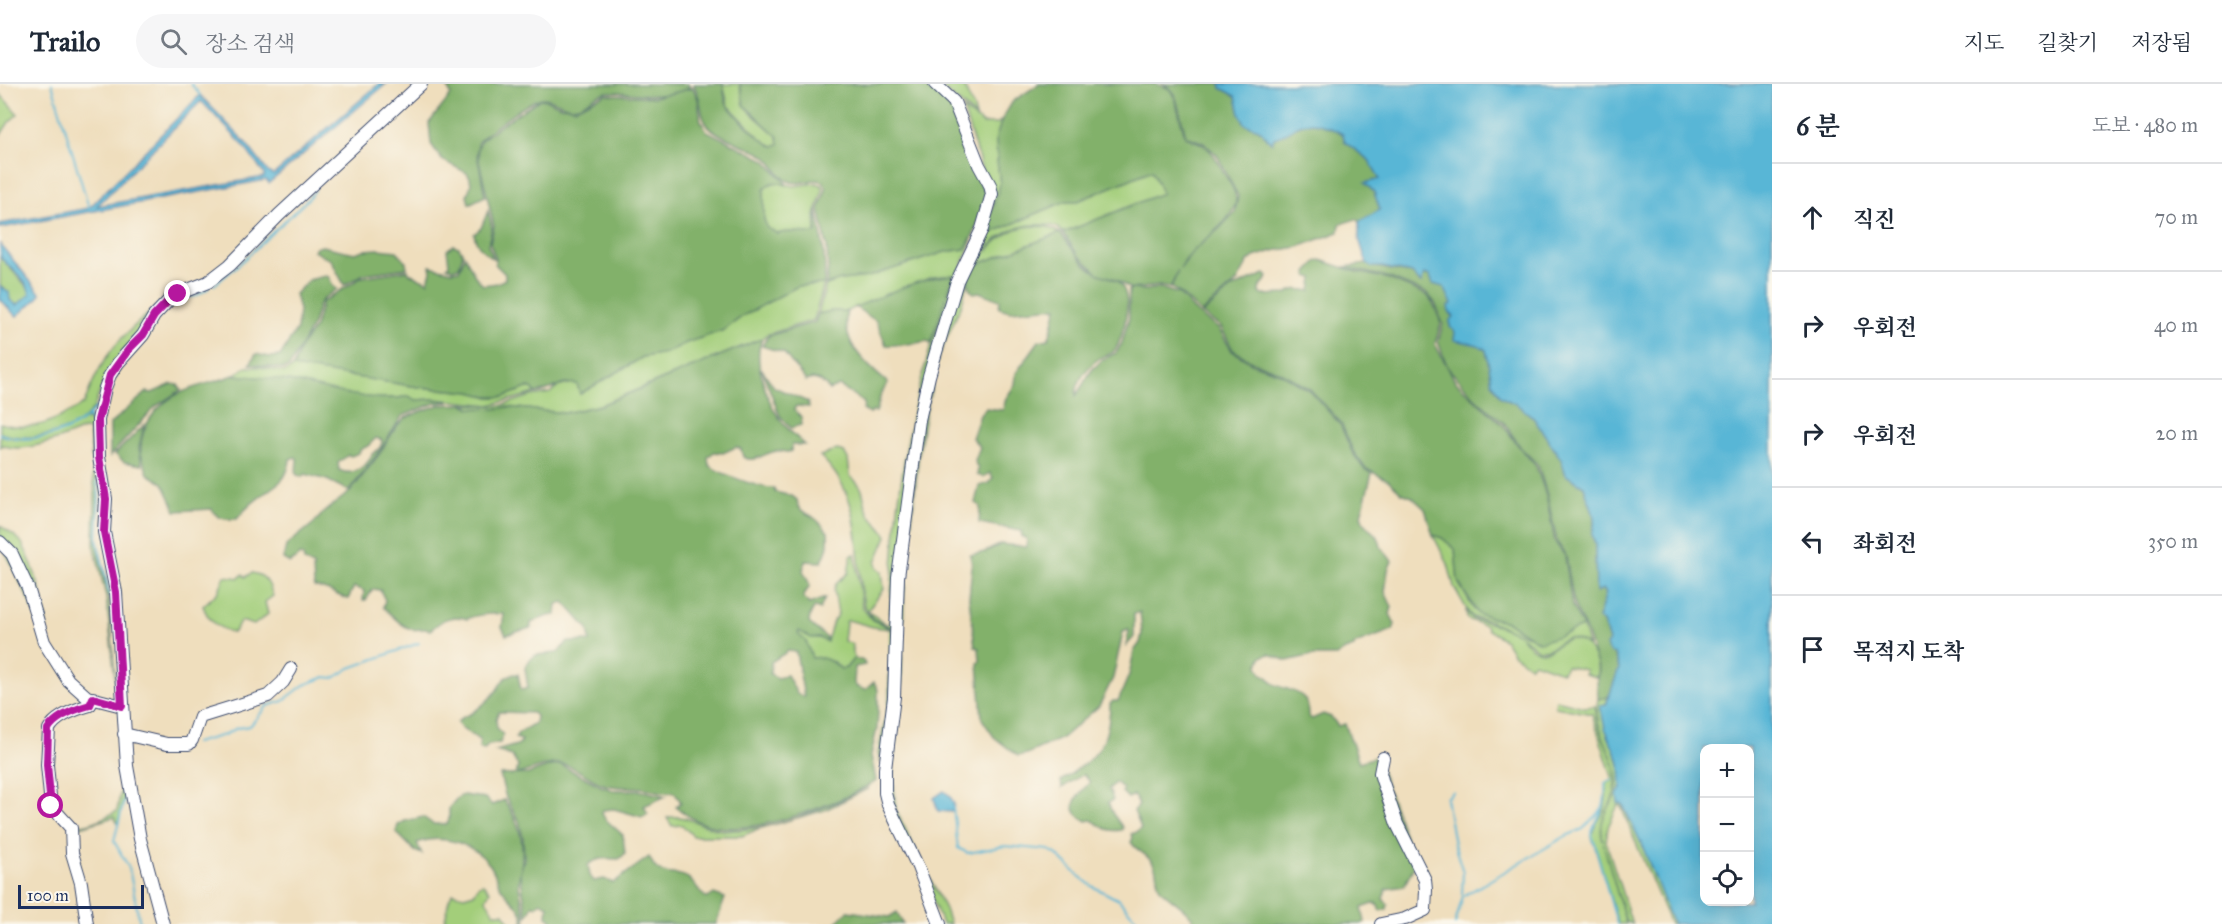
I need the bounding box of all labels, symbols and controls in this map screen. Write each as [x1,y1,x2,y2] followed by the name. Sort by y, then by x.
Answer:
[136,14,556,68] search box
[30,24,100,59] text: Trailo
[157,25,190,58] icon: search
[205,30,295,57] text: 장소 검색
[1964,30,2004,56] text: 지도
[2037,30,2098,56] text: 길찾기
[2131,30,2192,56] text: 저장됨
[1796,110,1840,142] text: 6 분
[2092,113,2198,137] text: 도보 · 480 m
[1796,201,1829,234] icon: ahead
[2155,205,2198,229] text: 70 m
[1853,206,1896,233] text: 직진
[164,280,190,306] route end
[1796,309,1829,342] icon: right
[2154,313,2198,337] text: 40 m
[1853,314,1917,341] text: 우회전
[1796,417,1829,450] icon: right
[2155,421,2198,445] text: 20 m
[1853,422,1917,449] text: 우회전
[1796,525,1829,558] icon: left
[2148,529,2198,553] text: 350 m
[1853,530,1917,557] text: 좌회전
[1796,633,1829,666] icon: arrive
[1853,638,1964,665] text: 목적지 도착
[1700,744,1754,906] map controls
[1700,744,1754,798] button: +
[37,792,63,818] route start
[1700,798,1754,852] button: −
[1700,852,1754,906] button: locate
[18,882,144,910] scale bar
[27,886,69,905] text: 100 m

